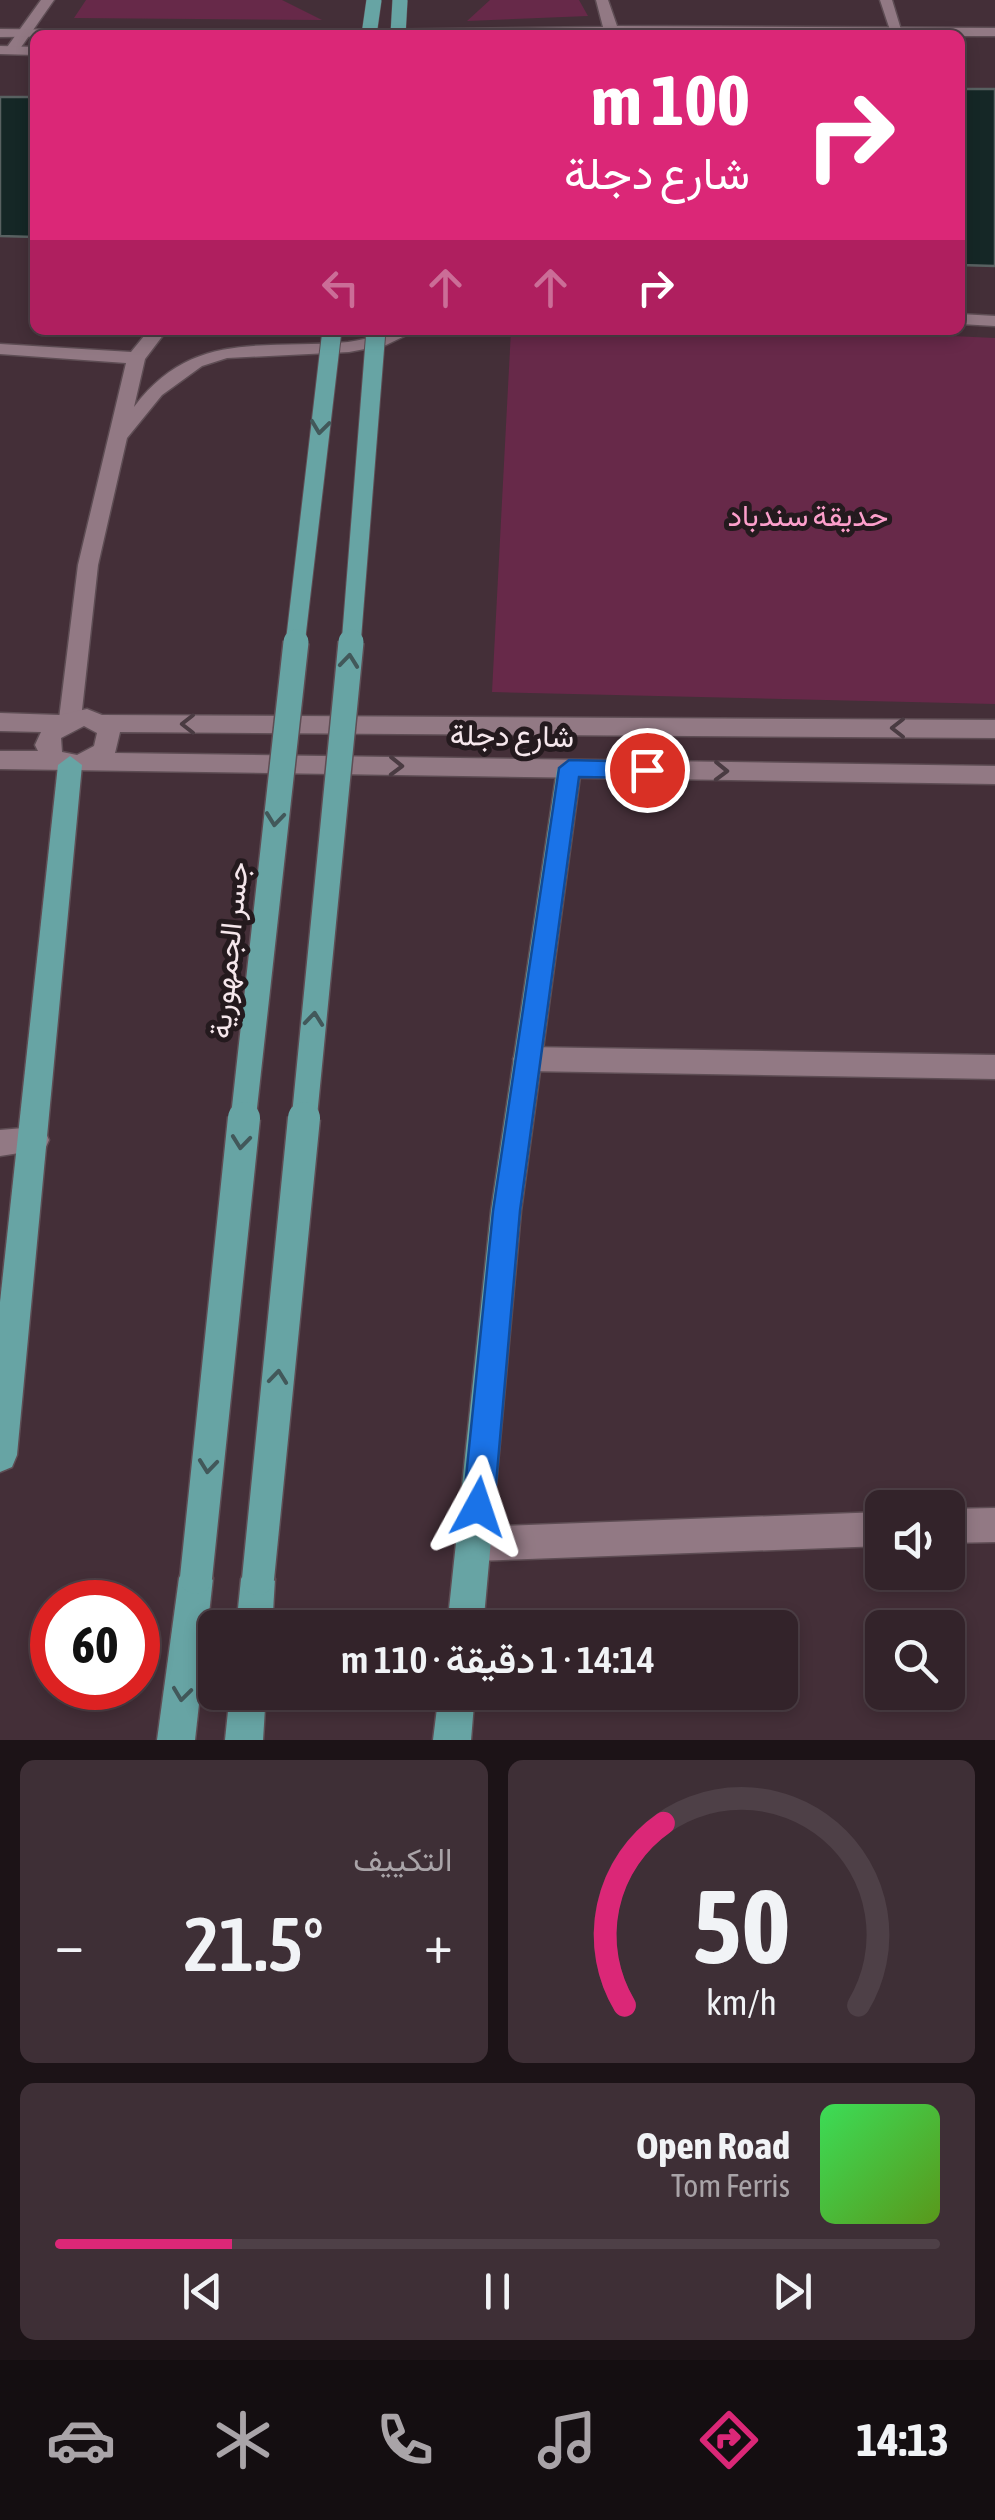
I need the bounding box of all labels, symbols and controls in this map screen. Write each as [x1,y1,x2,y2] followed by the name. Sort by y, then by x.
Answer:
[591,60,750,140] text: 100 m
[785,70,915,200] icon: right
[564,147,750,199] text: شارع دجلة
[313,260,368,315] icon: left
[418,260,473,315] icon: ahead
[523,260,578,315] icon: ahead
[628,260,683,315] icon: right
[310,418,331,435] one-way arrow
[728,498,888,533] park label: حديقة سندباد
[338,653,360,669] one-way arrow
[179,713,195,734] one-way arrow
[450,717,574,757] street label: شارع دجلة
[889,717,904,739] one-way arrow
[605,728,690,813] pin
[620,743,675,798] icon: arrive
[390,755,405,777] one-way arrow
[714,760,730,782] one-way arrow
[265,812,286,828] one-way arrow
[202,860,256,1040] street label: جسر الجمهورية
[303,1011,324,1027] one-way arrow
[231,1135,252,1151] one-way arrow
[267,1369,289,1385] one-way arrow
[426,1455,530,1559] position arrow
[197,1458,219,1474] one-way arrow
[865,1490,965,1710] map controls
[865,1490,965,1590] button: sound
[30,1580,160,1710] speed limit sign: 60
[865,1610,965,1710] button: search
[341,1638,655,1681] text: 14:14 · 1 دقيقة · 110 m
[172,1686,193,1702] one-way arrow
[353,1841,453,1878] text: التكييف
[692,1866,790,1985] text: 50
[184,1901,324,1987] text: 21.5°
[55,1912,84,1975] text: −
[424,1912,453,1975] text: +
[706,1982,777,2023] text: km/h
[636,2124,790,2167] text: Open Road
[671,2167,790,2204] text: Tom Ferris
[175,2264,230,2319] icon: previous
[470,2264,525,2319] icon: pause
[765,2264,820,2319] icon: next
[46,2405,116,2475] icon: car
[208,2405,278,2475] icon: climate
[370,2405,440,2475] icon: phone
[532,2405,602,2475] icon: music
[694,2405,764,2475] icon: directions
[856,2414,949,2466] text: 14:13

